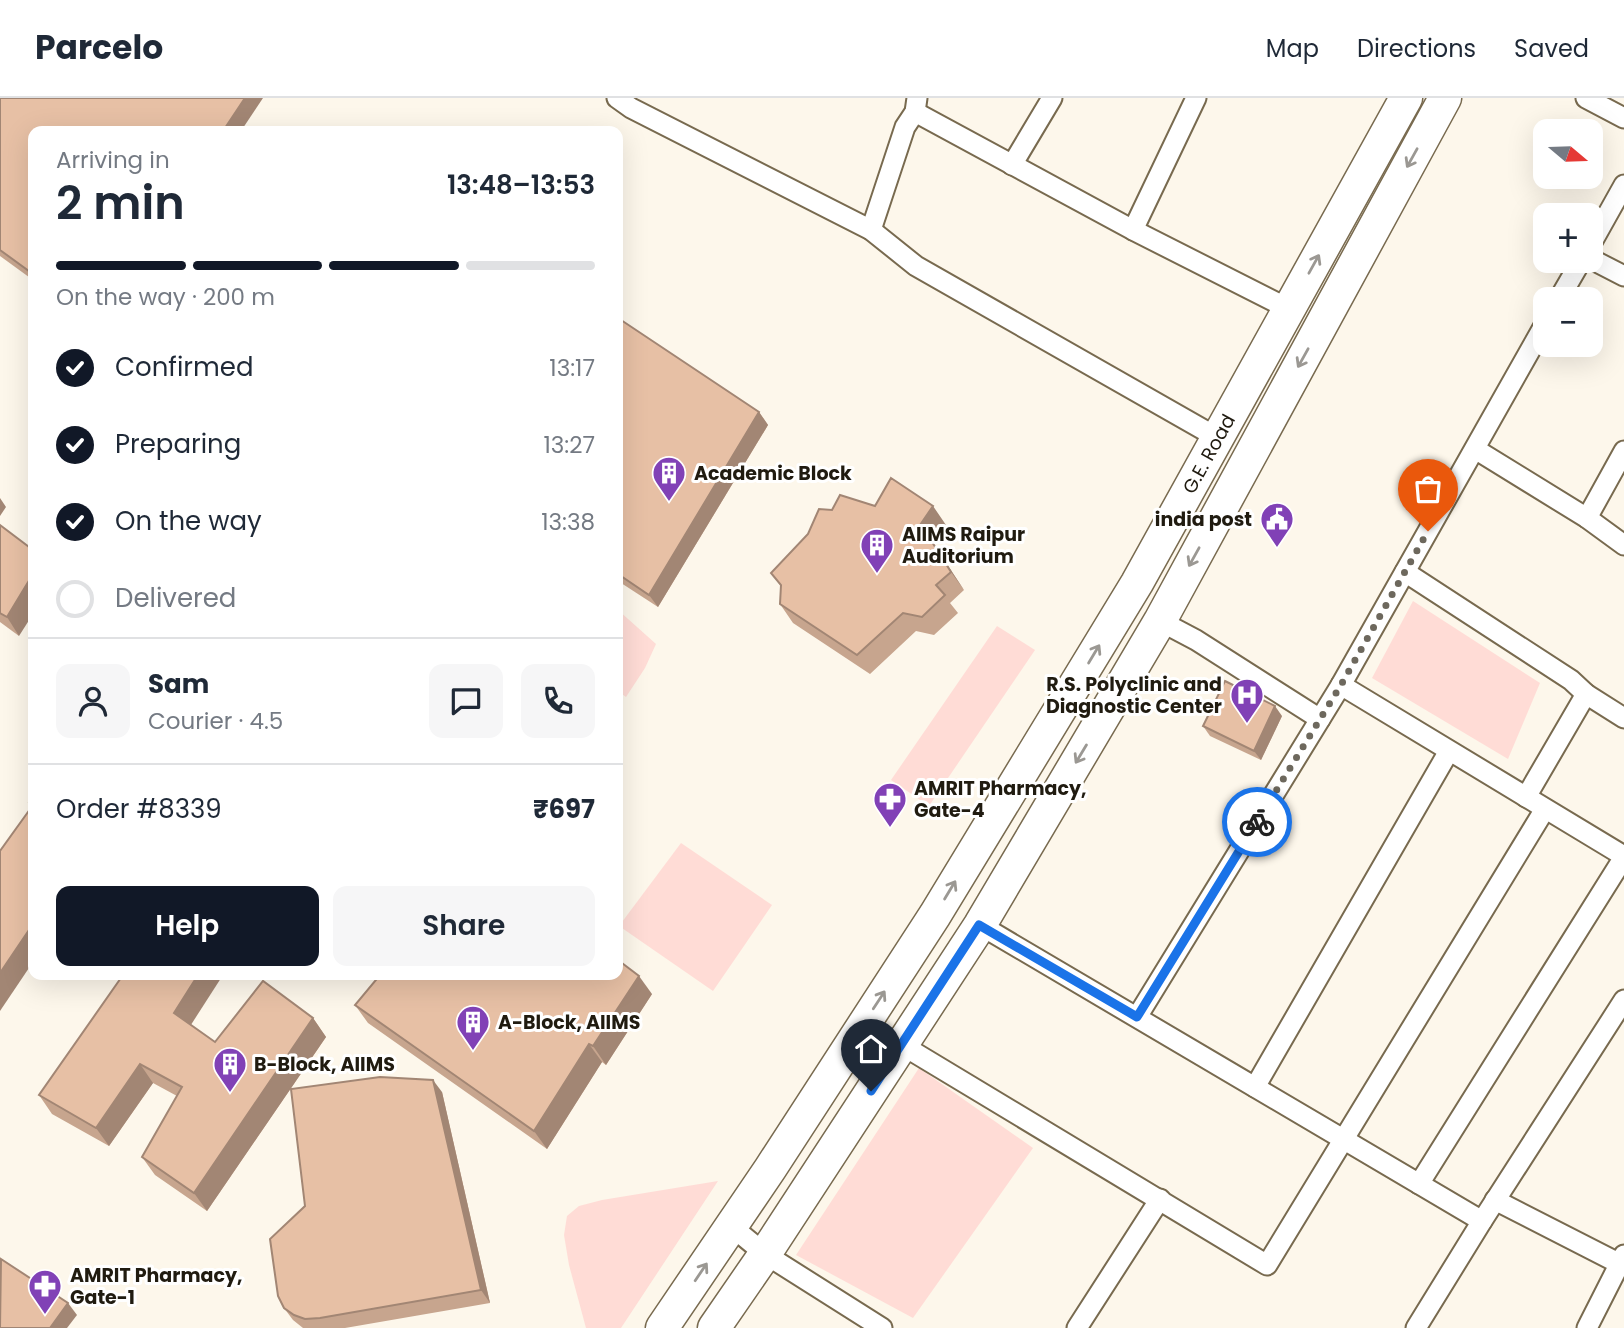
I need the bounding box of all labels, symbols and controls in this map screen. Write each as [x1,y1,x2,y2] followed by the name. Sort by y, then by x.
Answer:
[35,24,163,71] text: Parcelo
[1266,32,1319,65] text: Map
[1357,32,1476,65] text: Directions
[1514,32,1589,65] text: Saved
[1533,119,1603,189] north arrow
[1533,119,1603,357] map controls
[56,144,170,176] text: Arriving in
[1405,147,1418,168] one-way arrow
[447,167,595,203] text: 13:48–13:53
[56,171,185,235] text: 2 min
[1533,203,1603,273] button: +
[1308,254,1321,275] one-way arrow
[56,281,275,313] text: On the way · 200 m
[1533,287,1603,357] button: −
[1296,347,1310,367] one-way arrow
[56,349,94,387] icon: check
[115,349,253,385] text: Confirmed
[549,352,595,384] text: 13:17
[1176,409,1242,499] street label: G.E. Road
[56,426,94,464] icon: check
[115,426,241,462] text: Preparing
[543,429,595,461] text: 13:27
[650,454,688,503] building icon: Academic Block
[1398,459,1458,531] pin
[694,460,852,487] place label: Academic Block
[1409,470,1447,508] icon: bag
[1258,500,1296,549] public building icon: india post
[56,503,94,541] icon: check
[115,503,262,539] text: On the way
[541,506,595,538] text: 13:38
[1155,506,1252,533] place label: india post
[902,521,1025,570] place label: AIIMS Raipur Auditorium
[858,526,896,575] building icon: AIIMS Raipur Auditorium
[1187,547,1201,567] one-way arrow
[115,580,236,616] text: Delivered
[1087,645,1101,665] one-way arrow
[56,664,130,738] button: person
[429,664,503,738] button: chat
[521,664,595,738] button: phone
[148,666,209,702] text: Sam
[1046,671,1222,720] place label: R.S. Polyclinic and Diagnostic Center
[1228,676,1266,725] hospital icon: R.S. Polyclinic and Diagnostic Center
[148,705,283,737] text: Courier · 4.5
[1073,744,1087,764] one-way arrow
[914,775,1086,824] place label: AMRIT Pharmacy, Gate-4
[871,780,909,829] pharmacy icon: AMRIT Pharmacy, Gate-4
[1222,787,1292,857] courier
[56,791,222,827] text: Order #8339
[533,791,595,827] text: ₹697
[1238,803,1276,841] icon: bike
[943,881,957,901] one-way arrow
[56,886,319,966] button: Help
[333,886,595,966] button: Share
[873,990,887,1010] one-way arrow
[454,1003,492,1052] building icon: A-Block, AIIMS
[498,1009,640,1036] place label: A-Block, AIIMS
[841,1019,901,1091] pin
[852,1030,890,1068] icon: home
[211,1045,249,1094] building icon: B-Block, AIIMS
[254,1051,395,1078] place label: B-Block, AIIMS
[70,1262,242,1311] place label: AMRIT Pharmacy, Gate-1
[694,1263,708,1282] one-way arrow
[26,1267,64,1316] pharmacy icon: AMRIT Pharmacy, Gate-1

